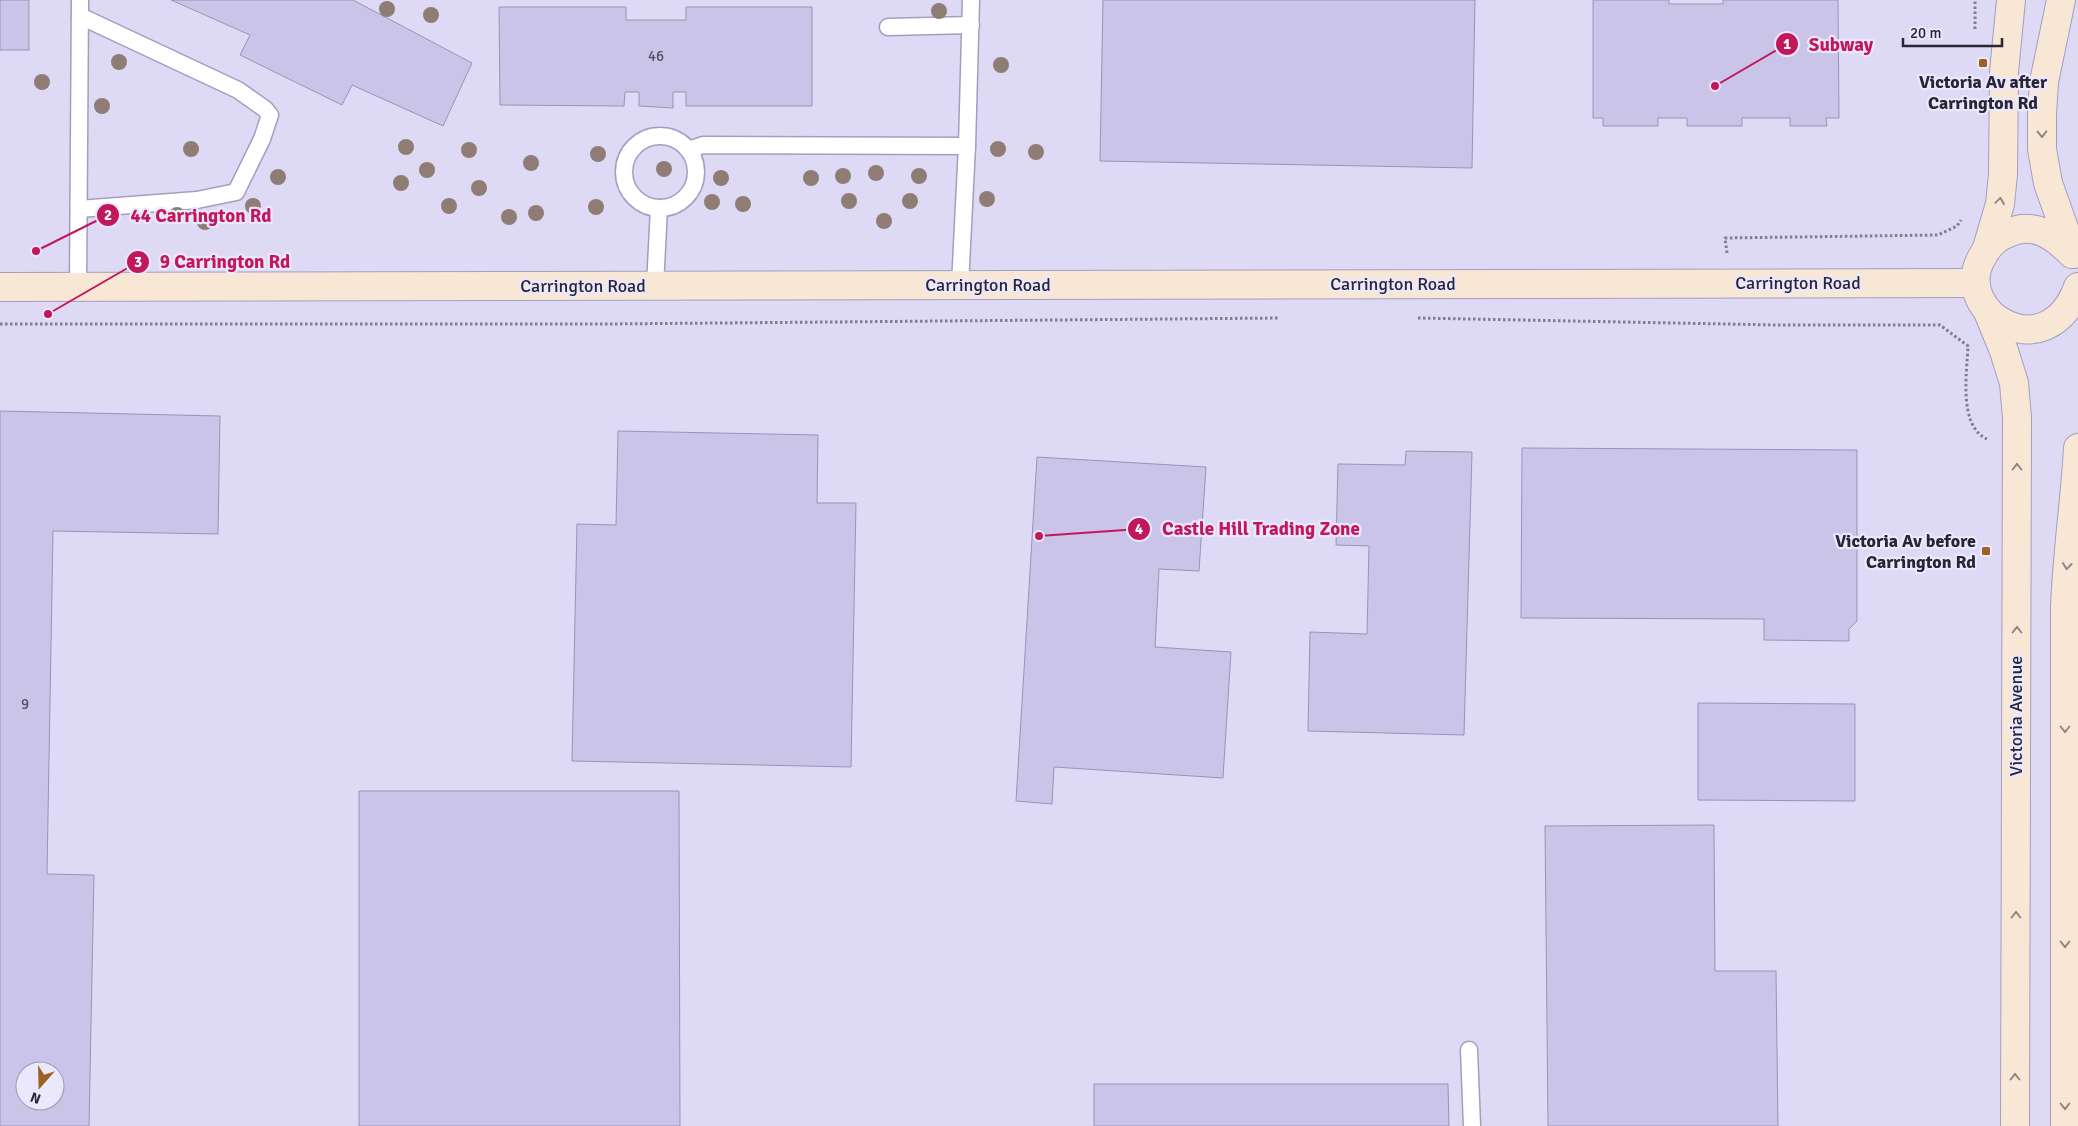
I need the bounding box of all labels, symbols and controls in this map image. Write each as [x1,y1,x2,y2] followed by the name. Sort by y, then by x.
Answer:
[1903,15,2002,47] scale bar
[1910,24,1941,42] text: 20 m
[1774,27,1884,61] callout: Subway
[1809,33,1874,57] text: Subway
[1783,35,1791,53] text: 1
[648,47,664,65] house number: 46
[1977,57,1989,69] marker: Victoria Av after Carrington Rd
[1919,71,2048,114] place label: Victoria Av after Carrington Rd
[2037,131,2047,139] one-way arrow
[1994,197,2005,205] one-way arrow
[96,198,282,232] callout: 44 Carrington Rd
[131,204,271,228] text: 44 Carrington Rd
[104,206,112,224] text: 2
[125,245,301,279] callout: 9 Carrington Rd
[160,250,290,274] text: 9 Carrington Rd
[134,253,142,271] text: 3
[1735,272,1861,294] street label: Carrington Road
[1330,273,1456,295] street label: Carrington Road
[925,274,1051,296] street label: Carrington Road
[520,275,646,297] street label: Carrington Road
[2012,463,2022,471] one-way arrow
[1127,512,1370,546] callout: Castle Hill Trading Zone
[1162,517,1360,541] text: Castle Hill Trading Zone
[1135,520,1143,538] text: 4
[1835,530,1976,573] place label: Victoria Av before Carrington Rd
[1980,545,1992,557] marker: Victoria Av before Carrington Rd
[2062,562,2073,570] one-way arrow
[2012,626,2022,634] one-way arrow
[2005,656,2027,776] street label: Victoria Avenue
[21,695,29,713] house number: 9
[2060,725,2070,733] one-way arrow
[2011,911,2021,918] one-way arrow
[2060,940,2070,948] one-way arrow
[15,1061,65,1111] north arrow
[2010,1073,2020,1081] one-way arrow
[28,1088,43,1107] text: N
[2060,1102,2070,1110] one-way arrow

